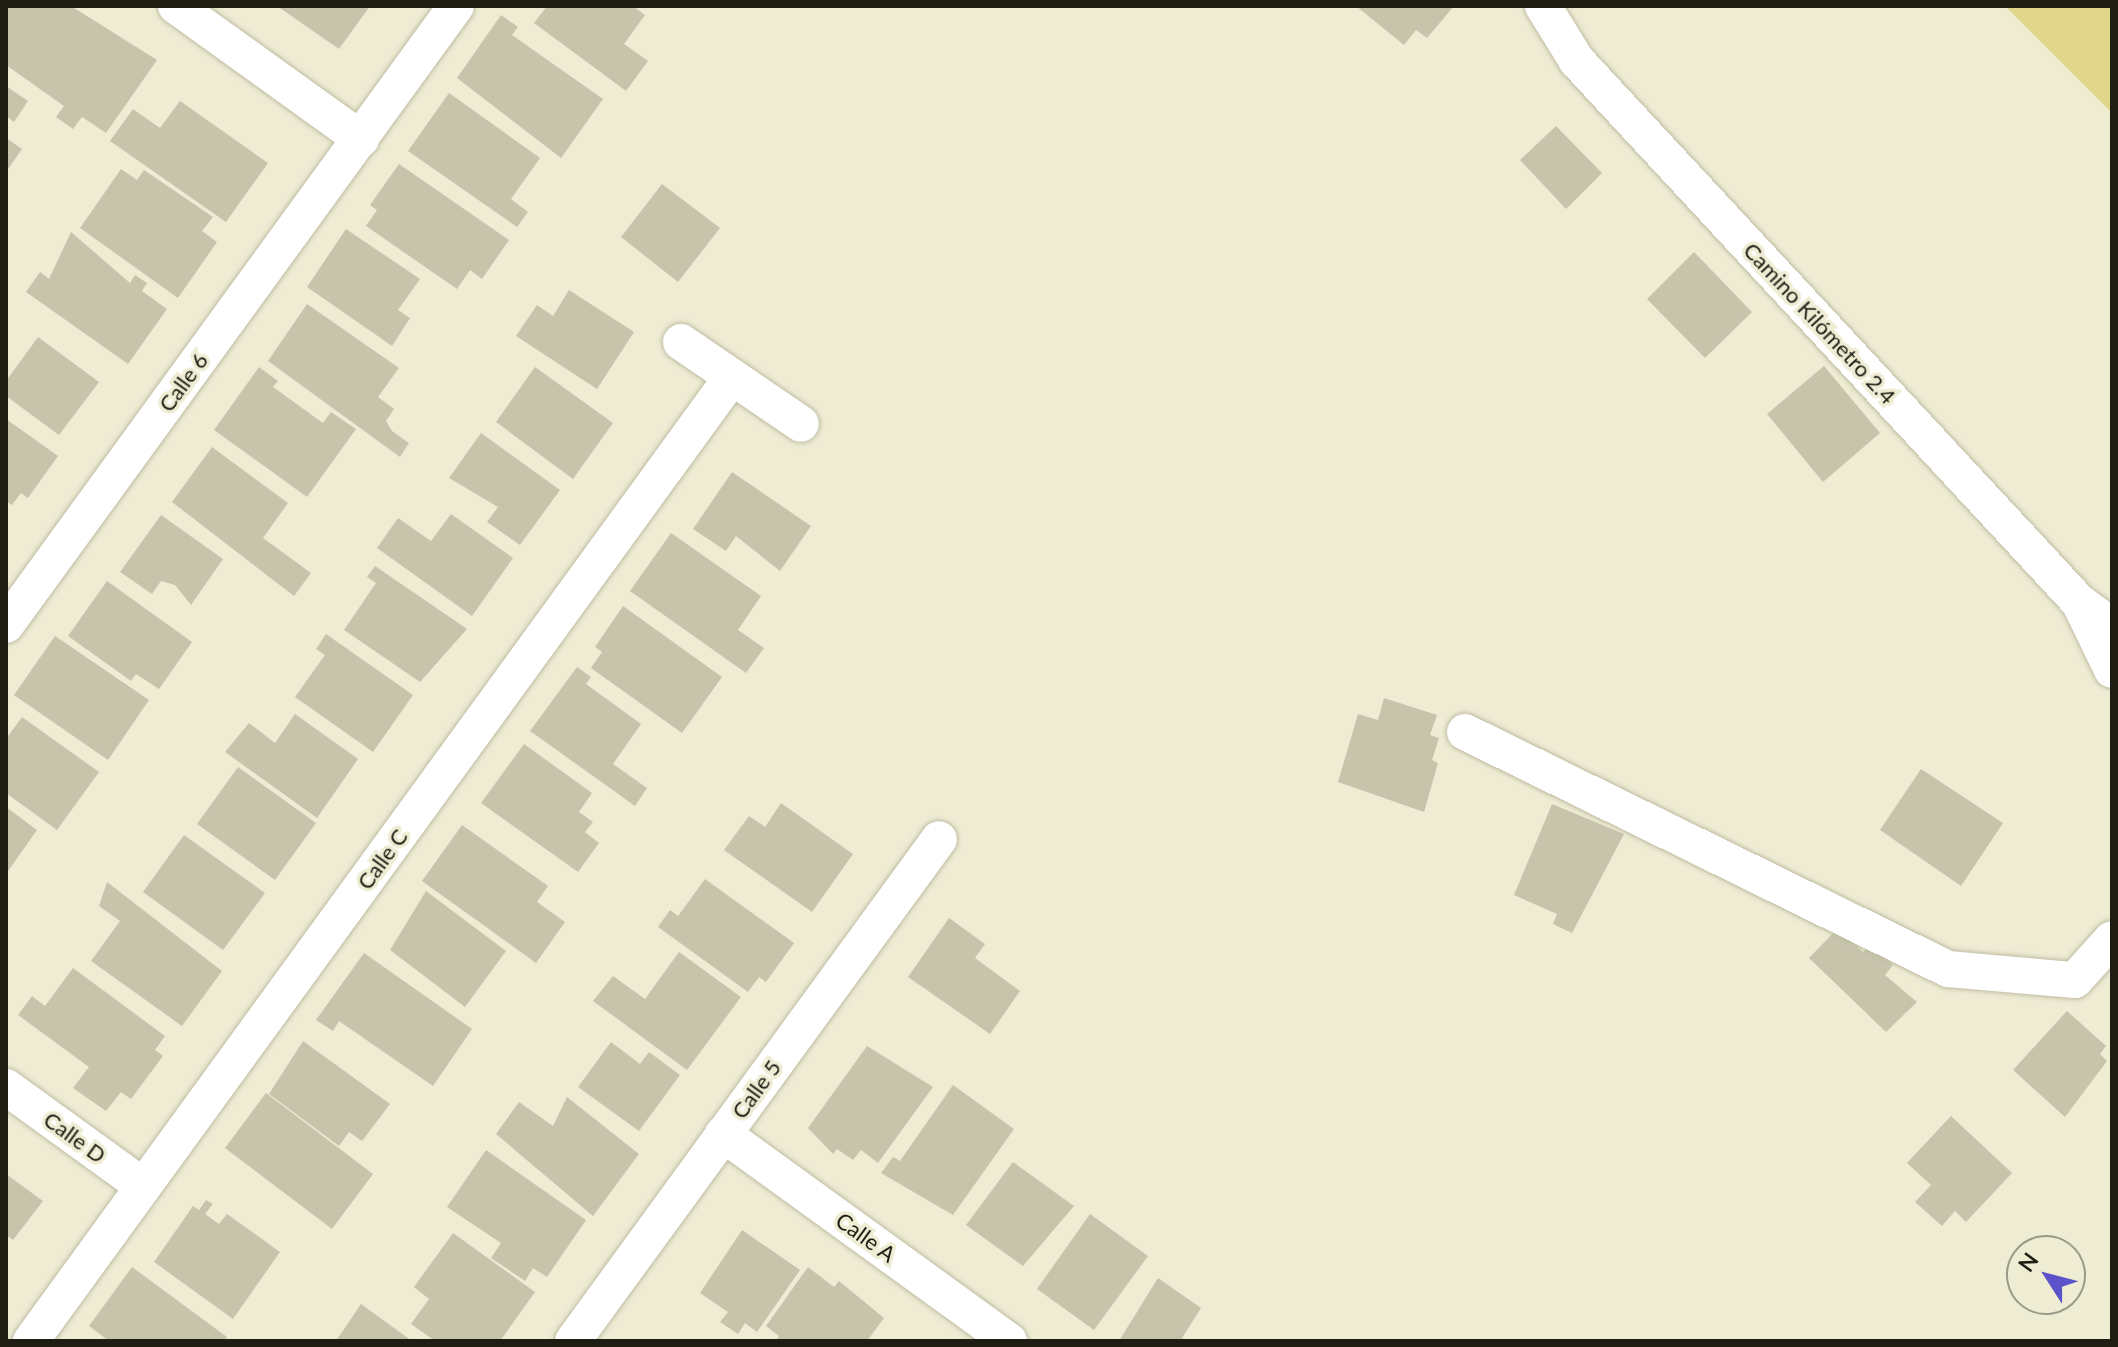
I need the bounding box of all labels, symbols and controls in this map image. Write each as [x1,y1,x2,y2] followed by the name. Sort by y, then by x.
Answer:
[1738,237,1902,409] street label: Camino Kilómetro 2.4
[153,348,213,416] street label: Calle 6
[351,824,413,894] street label: Calle C
[726,1055,786,1123] street label: Calle 5
[39,1106,111,1168] street label: Calle D
[831,1206,901,1268] street label: Calle A
[2006,1235,2086,1315] north arrow
[2012,1247,2044,1277] text: N

